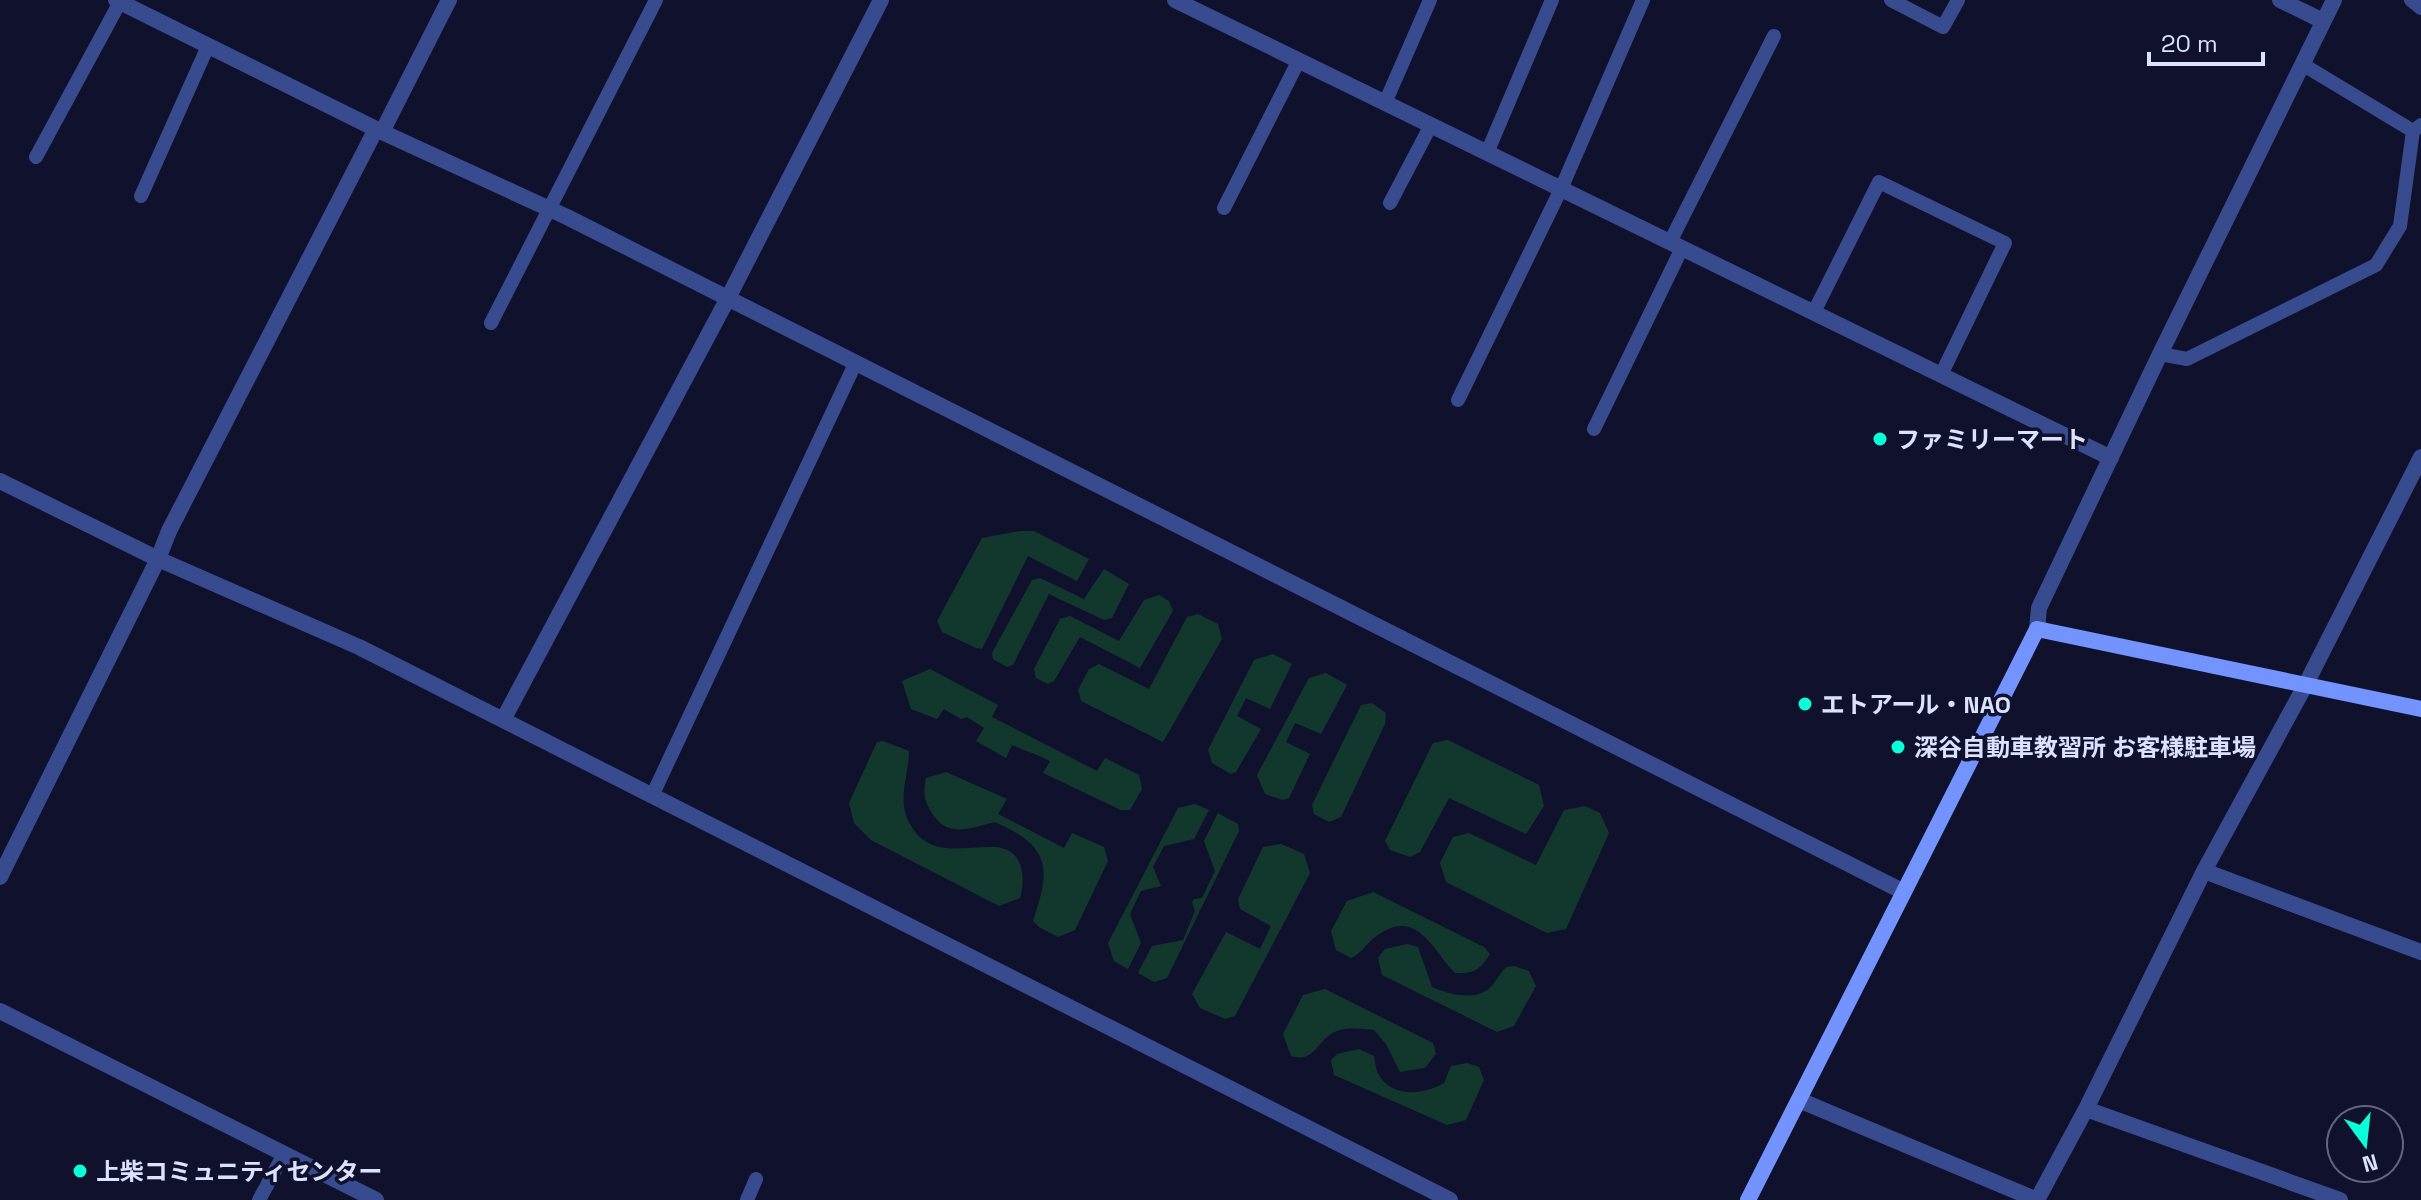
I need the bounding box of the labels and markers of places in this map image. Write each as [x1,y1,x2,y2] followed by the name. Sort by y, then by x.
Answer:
[1896,424,2088,455] place label: ファミリーマート
[1871,430,1889,448] marker: ファミリーマート
[1821,689,2011,720] place label: エトアール・NAO
[1796,695,1814,713] marker: エトアール・NAO
[1914,732,2256,763] place label: 深谷自動車教習所 お客様駐車場
[1889,738,1907,756] marker: 深谷自動車教習所 お客様駐車場
[96,1156,383,1187] place label: 上柴コミュニティセンター
[71,1162,89,1180] marker: 上柴コミュニティセンター

